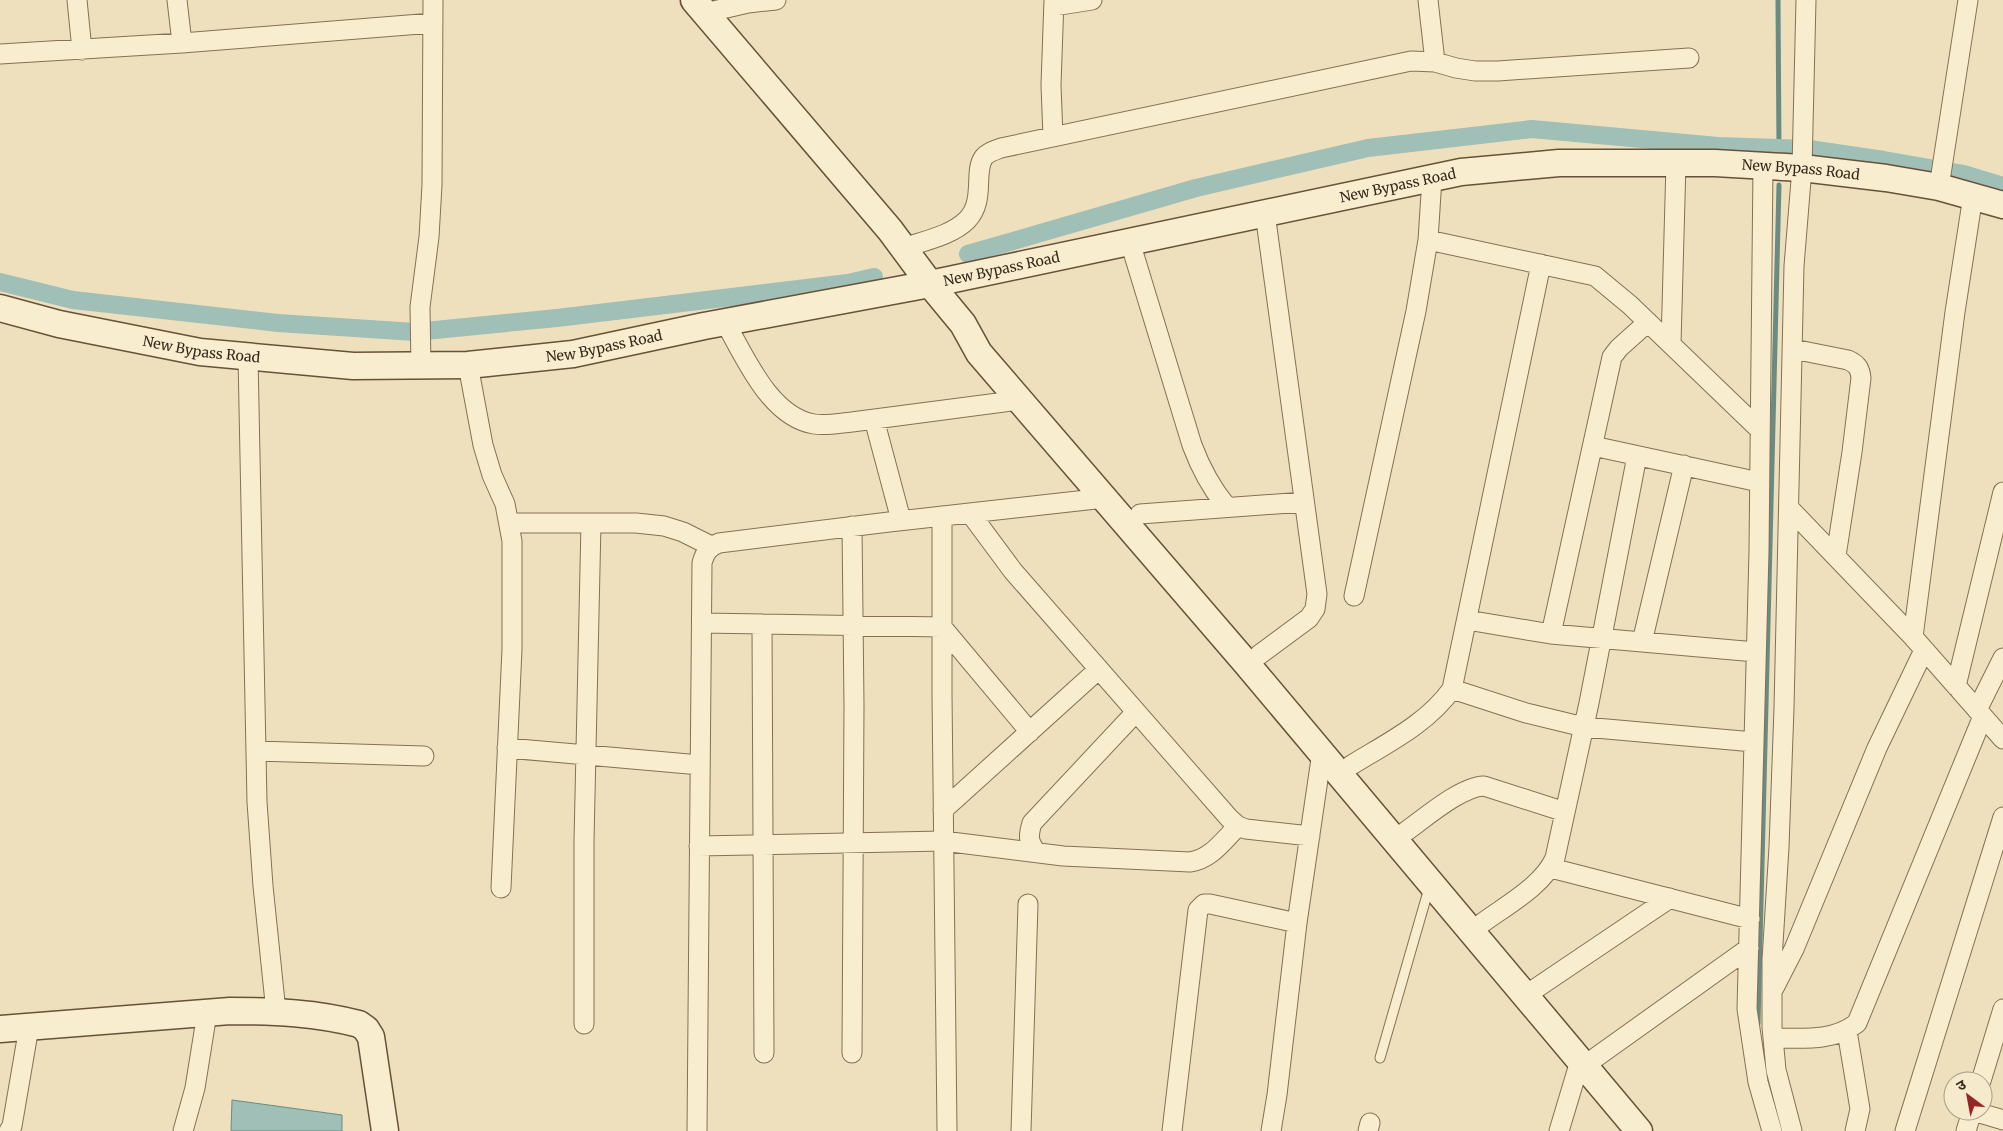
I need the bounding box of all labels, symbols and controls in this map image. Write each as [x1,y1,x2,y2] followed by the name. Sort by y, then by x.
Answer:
[1741,156,1861,184] street label: New Bypass Road
[1338,164,1458,206] street label: New Bypass Road
[942,248,1062,290] street label: New Bypass Road
[545,326,664,366] street label: New Bypass Road
[141,332,261,367] street label: New Bypass Road
[1943,1071,1993,1121] north arrow
[1953,1075,1970,1095] text: उ

